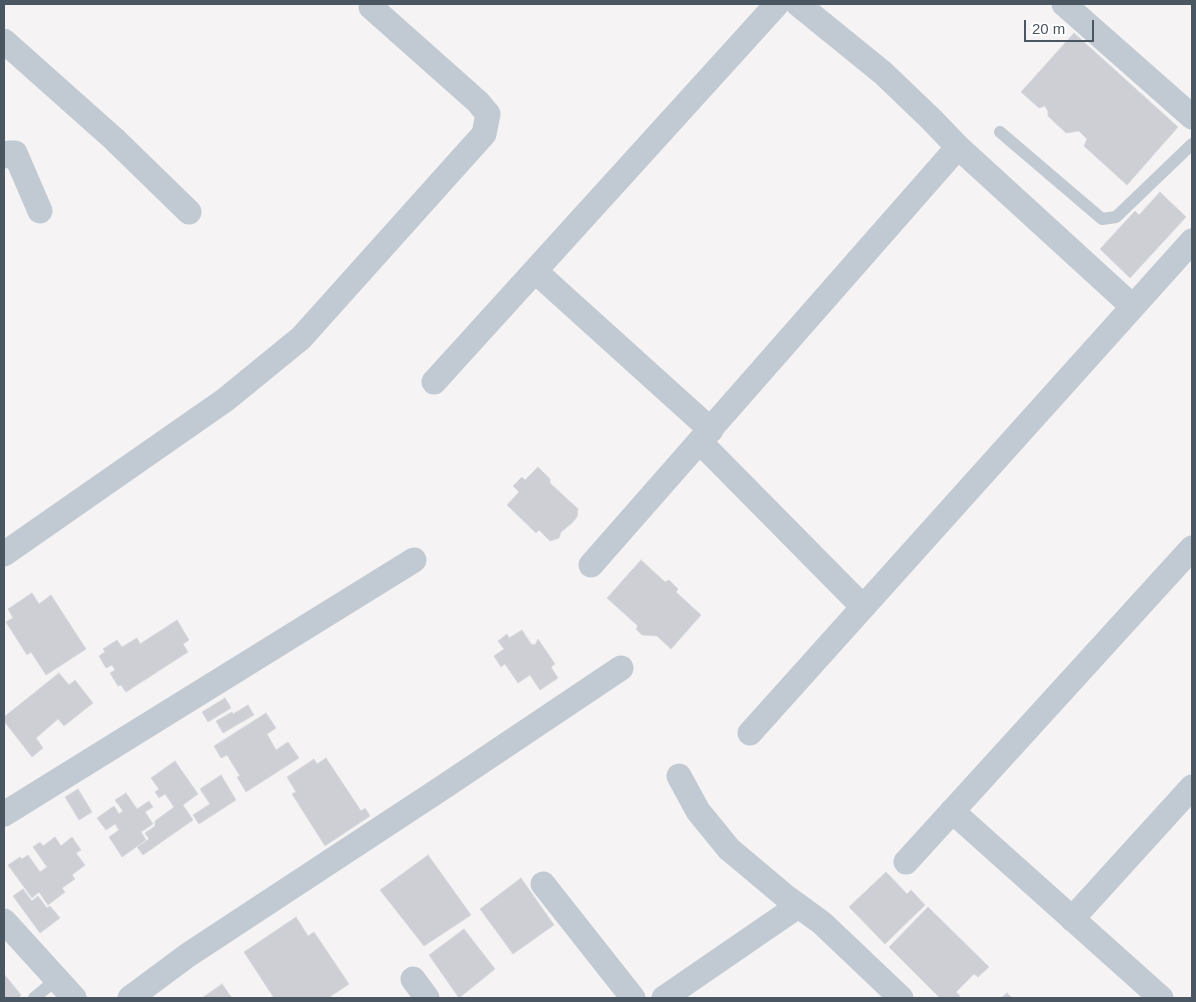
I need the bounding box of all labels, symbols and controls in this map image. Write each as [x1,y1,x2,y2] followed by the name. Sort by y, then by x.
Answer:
[1026,10,1096,42] scale bar
[1032,20,1065,37] text: 20 m

